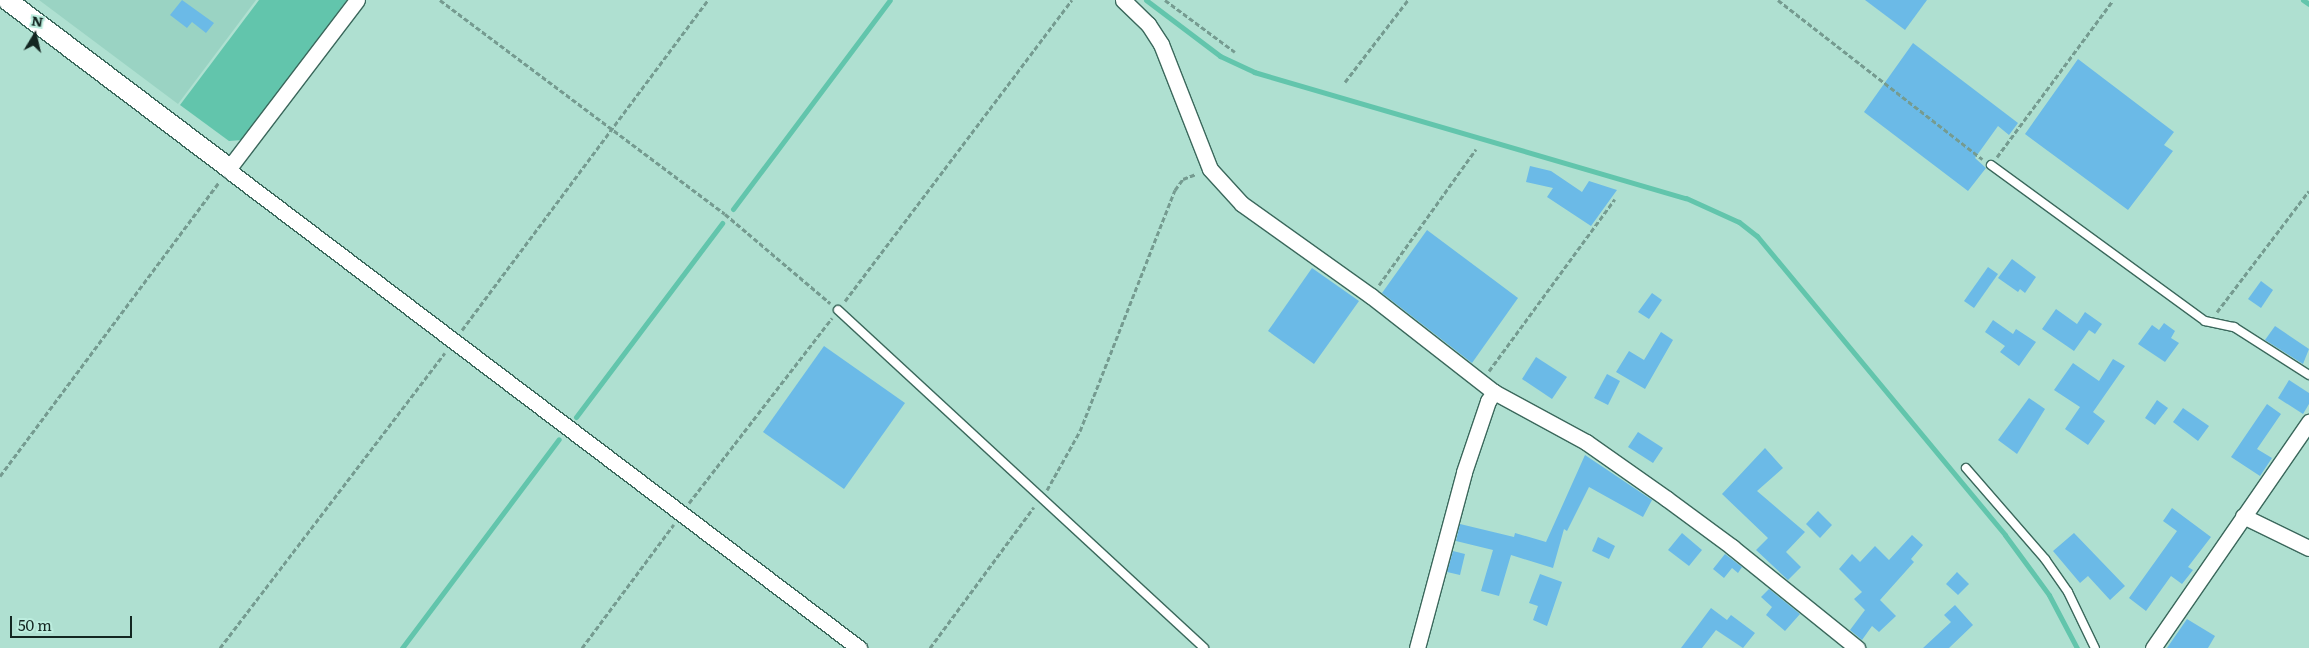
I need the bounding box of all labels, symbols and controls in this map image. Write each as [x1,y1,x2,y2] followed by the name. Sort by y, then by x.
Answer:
[30,9,45,31] text: N
[10,10,60,60] north arrow
[12,606,135,638] scale bar
[18,613,52,636] text: 50 m

